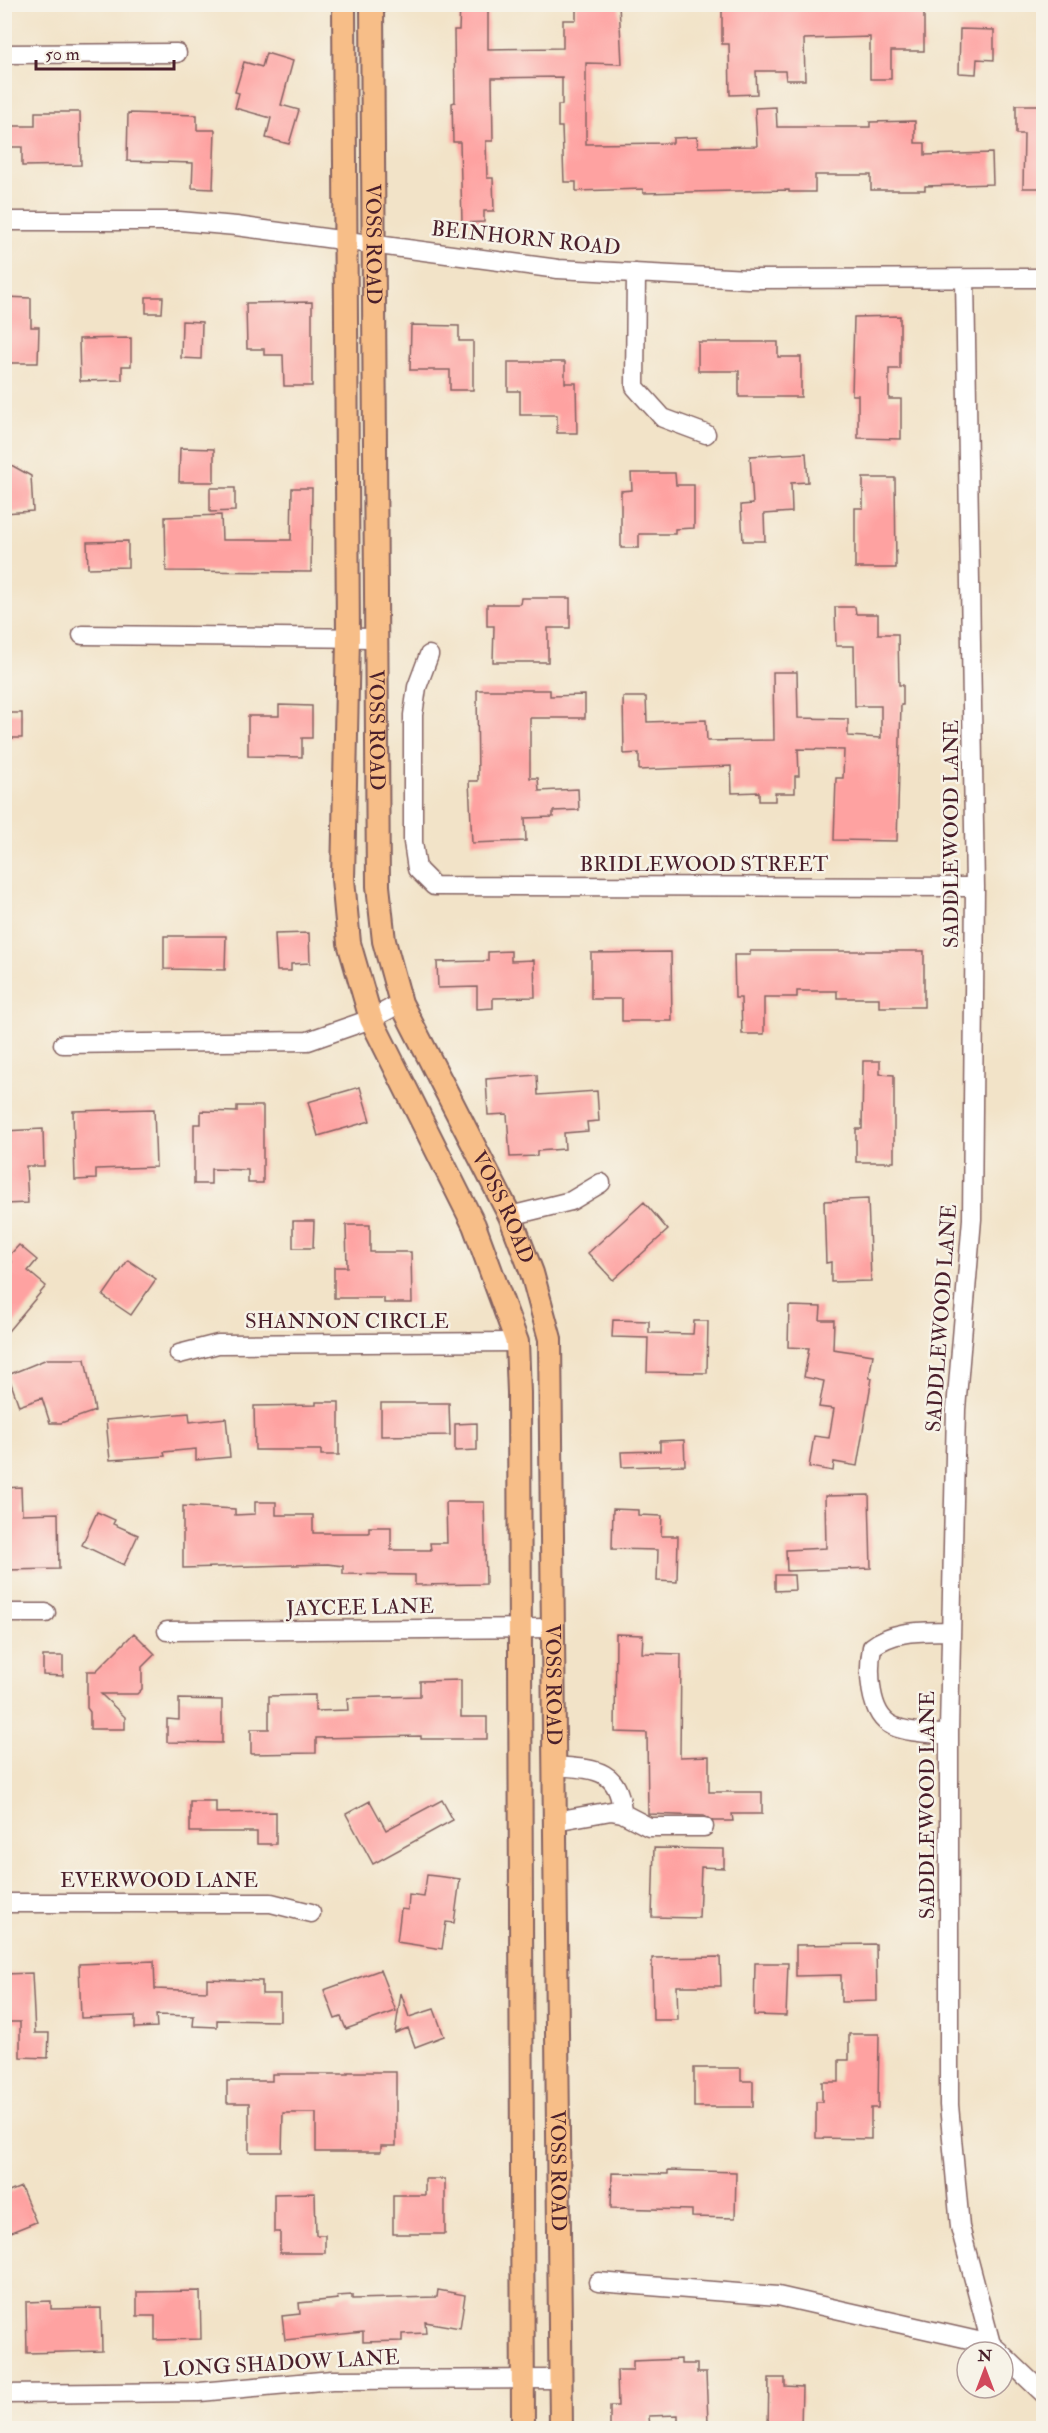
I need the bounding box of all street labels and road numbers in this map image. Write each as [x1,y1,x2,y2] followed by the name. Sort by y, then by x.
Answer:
[359,183,387,305] street label: VOSS ROAD
[430,215,622,262] street label: BEINHORN ROAD
[363,669,390,791] street label: VOSS ROAD
[938,720,965,948] street label: SADDLEWOOD LANE
[580,851,829,878] street label: BRIDLEWOOD STREET
[465,1146,540,1267] street label: VOSS ROAD
[920,1203,963,1433] street label: SADDLEWOOD LANE
[245,1308,449,1335] street label: SHANNON CIRCLE
[285,1593,434,1622] street label: JAYCEE LANE
[539,1624,567,1745] street label: VOSS ROAD
[914,1691,941,1919] street label: SADDLEWOOD LANE
[60,1867,258,1894] street label: EVERWOOD LANE
[544,2110,572,2231] street label: VOSS ROAD
[162,2344,400,2383] street label: LONG SHADOW LANE

